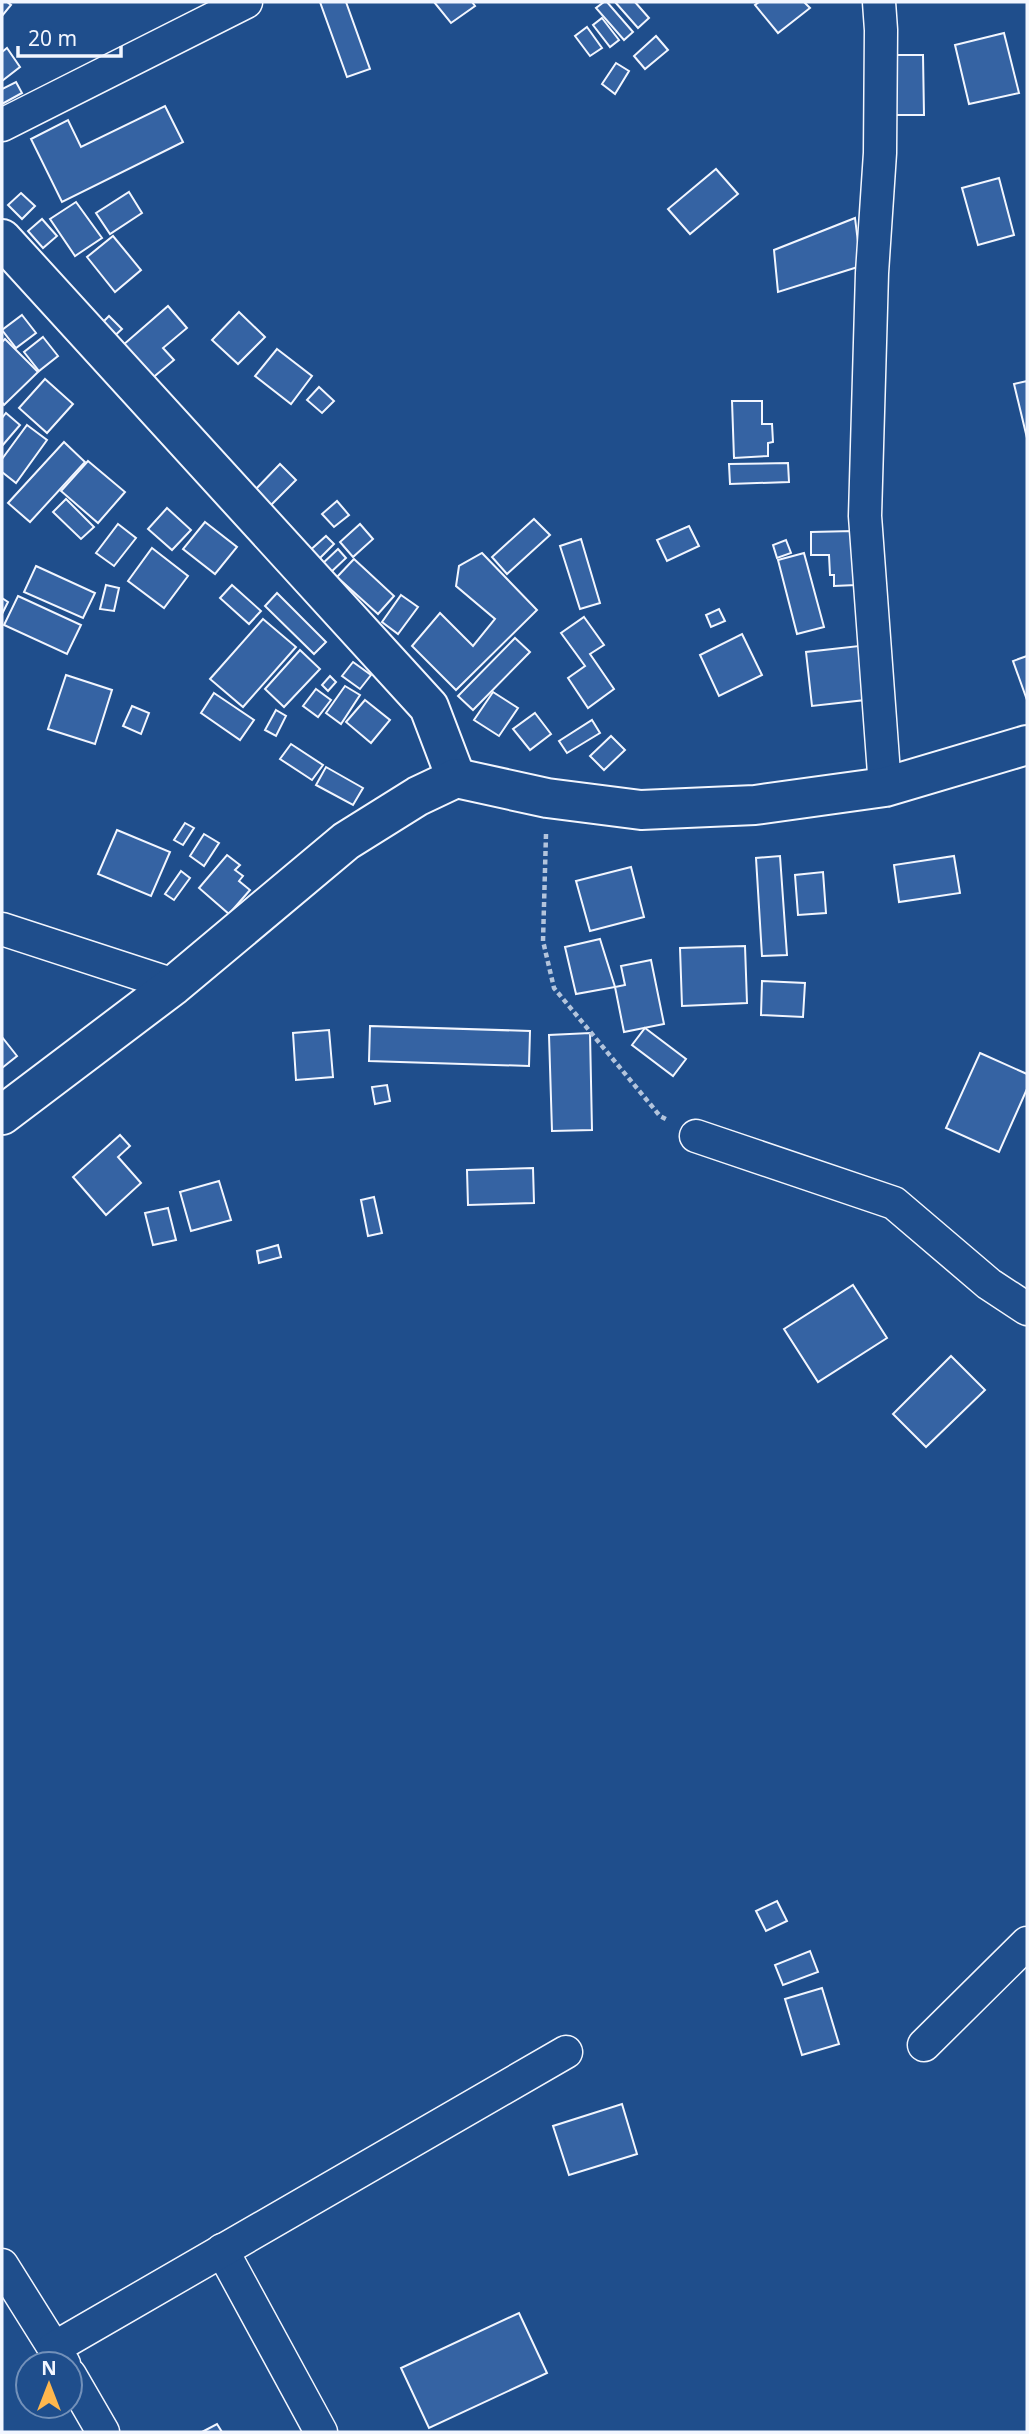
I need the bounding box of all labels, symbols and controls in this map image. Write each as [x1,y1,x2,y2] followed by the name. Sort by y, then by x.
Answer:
[18,14,121,58] scale bar
[28,24,77,52] text: 20 m
[14,2350,84,2420] north arrow
[41,2355,57,2381] text: N

